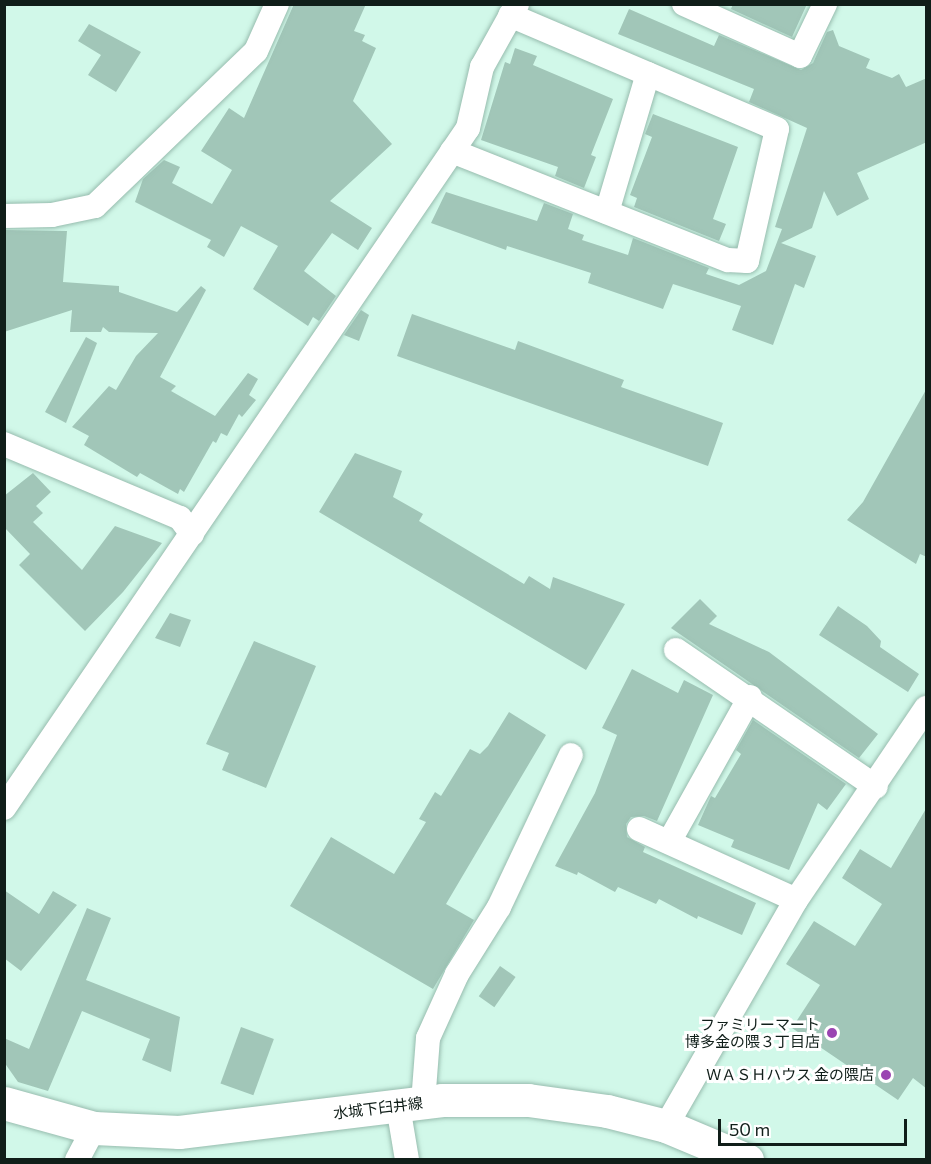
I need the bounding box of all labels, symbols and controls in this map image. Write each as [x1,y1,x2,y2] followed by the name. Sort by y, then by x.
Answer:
[685,1015,820,1050] place label: ファミリーマート 博多金の隈３丁目店
[825,1026,839,1040] marker: ファミリーマート 博多金の隈３丁目店
[706,1066,874,1084] place label: ＷＡＳＨハウス 金の隈店
[879,1068,893,1082] marker: ＷＡＳＨハウス 金の隈店
[332,1094,424,1122] street label: 水城下臼井線
[721,1107,910,1145] scale bar
[729,1118,770,1140] text: 50 m

